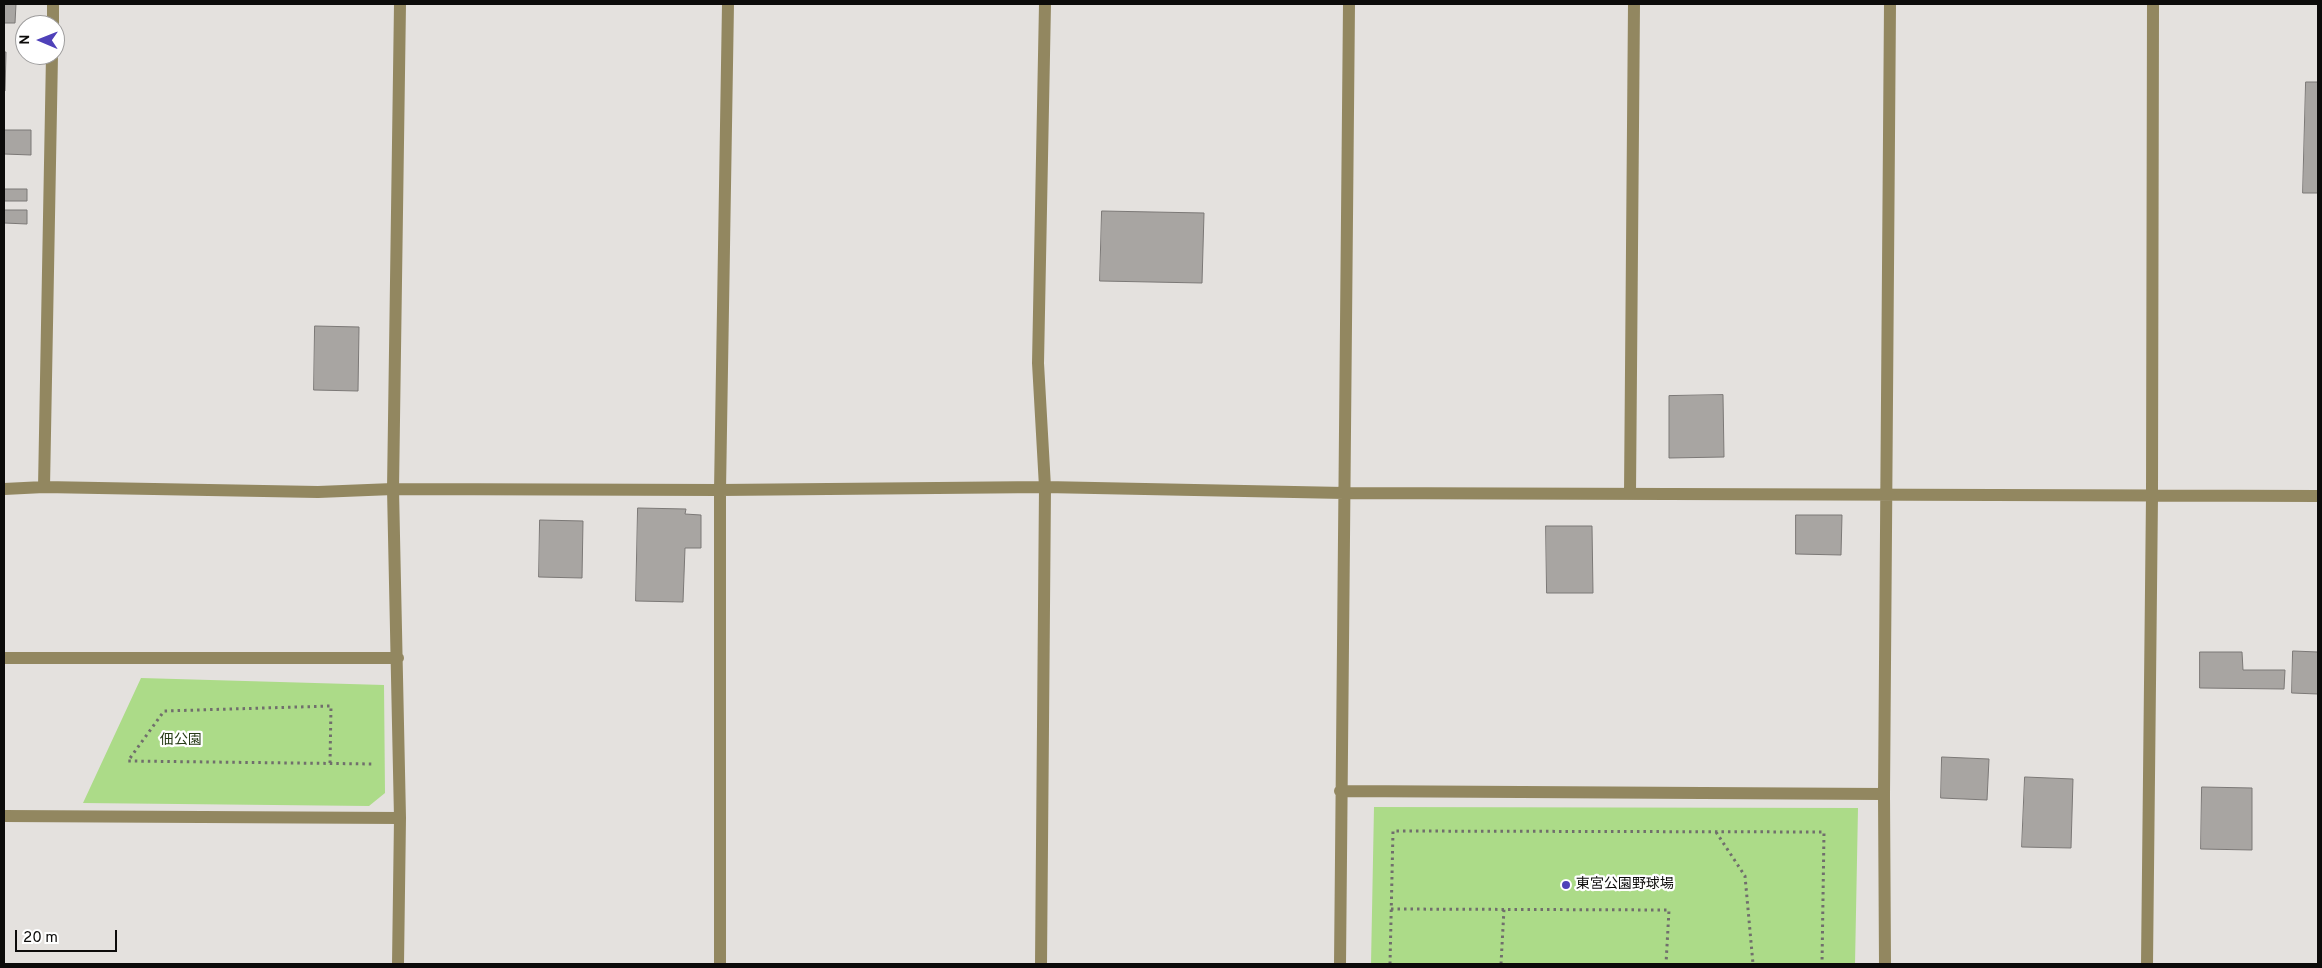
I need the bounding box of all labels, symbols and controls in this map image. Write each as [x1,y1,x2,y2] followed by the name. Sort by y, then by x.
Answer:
[15,15,65,65] north arrow
[17,35,34,45] text: N
[160,733,202,749] park label: 佃公園
[1576,877,1674,893] place label: 東宮公園野球場
[1560,879,1572,891] marker: 東宮公園野球場
[18,920,120,952] scale bar
[23,929,58,948] text: 20 m

